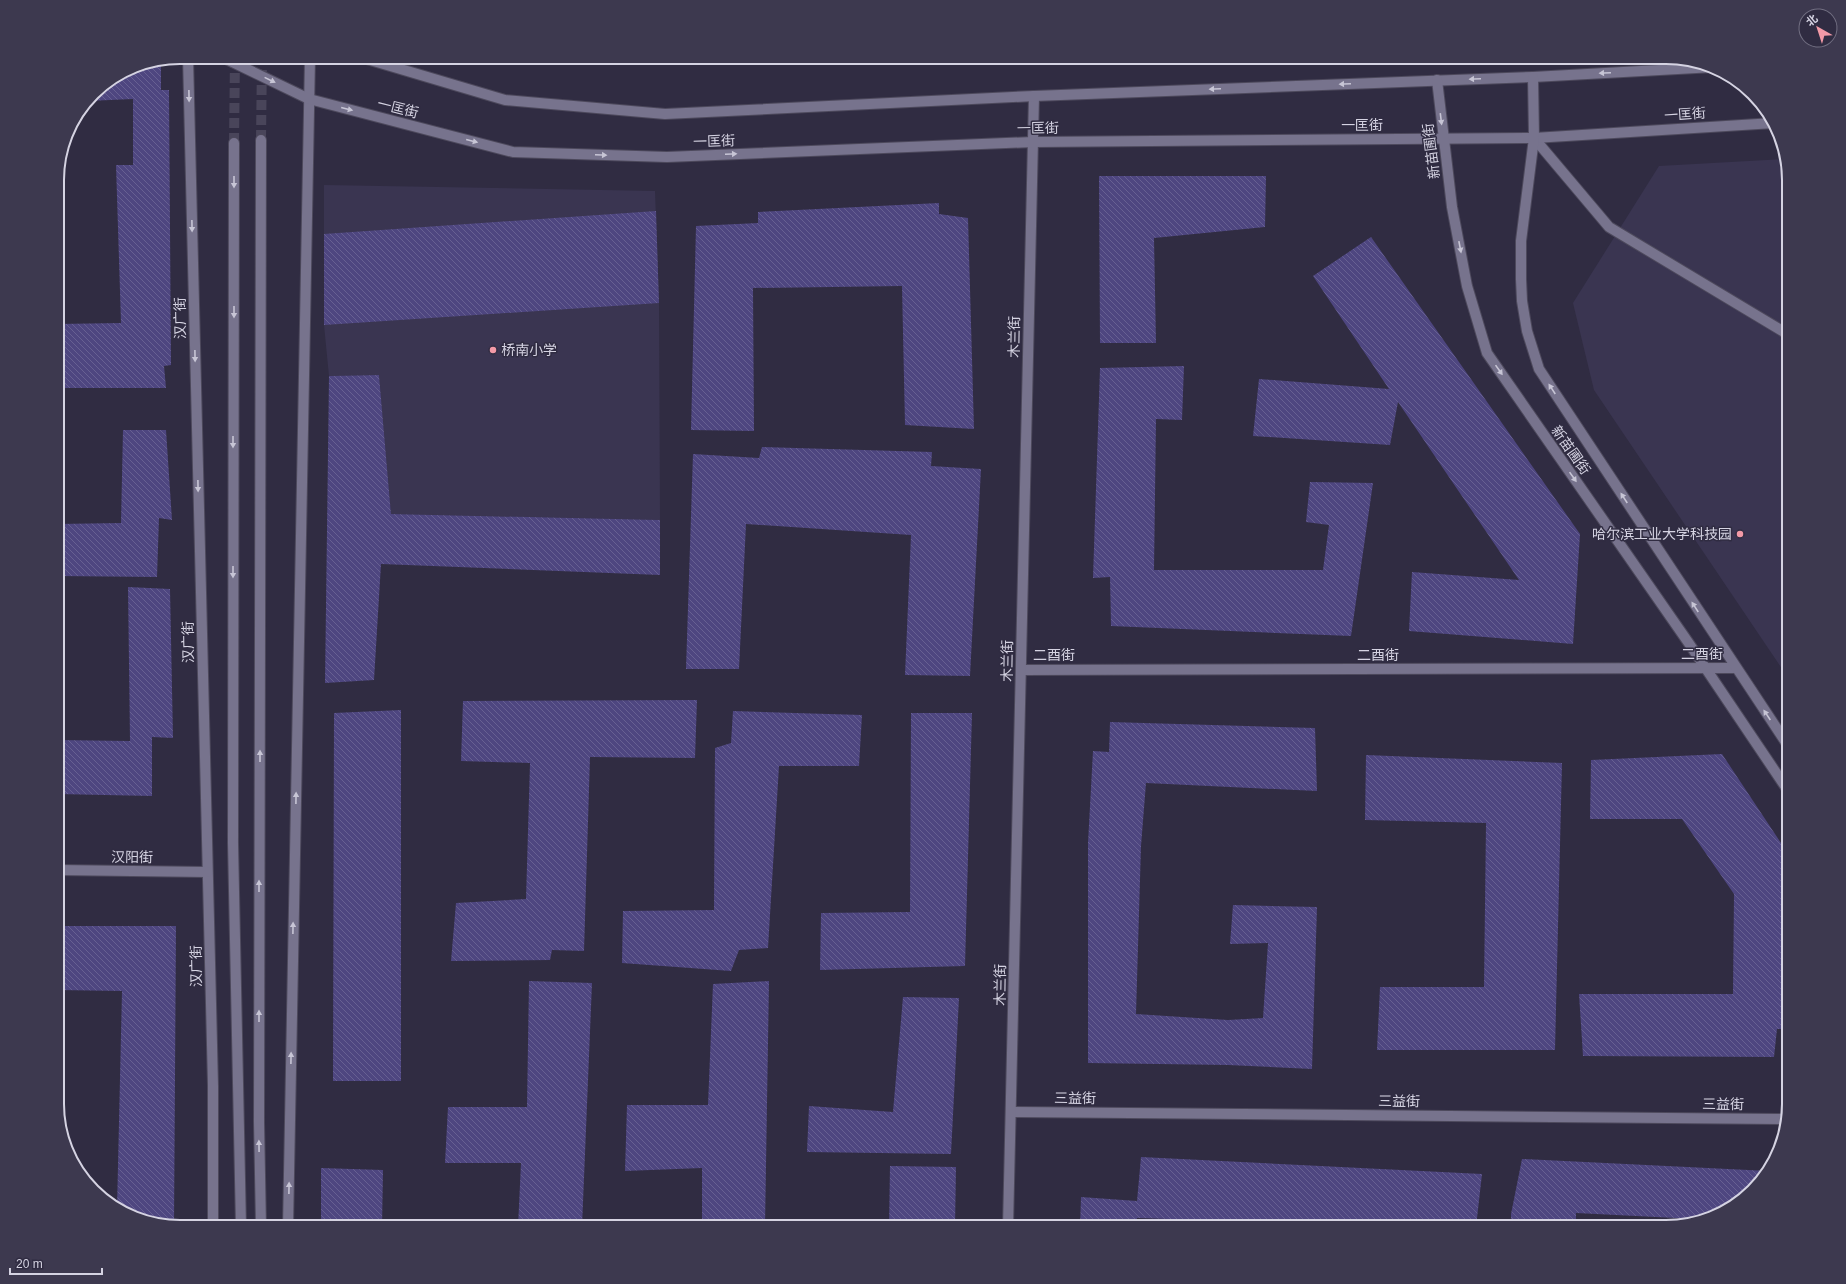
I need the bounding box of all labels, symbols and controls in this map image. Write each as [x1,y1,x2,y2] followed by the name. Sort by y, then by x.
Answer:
[1798,8,1838,48] north arrow
[1804,12,1820,28] text: 北
[1598,70,1611,76] one-way arrow
[1469,75,1481,82] one-way arrow
[264,77,275,83] one-way arrow
[1339,80,1351,87] one-way arrow
[1209,85,1221,92] one-way arrow
[186,90,192,103] one-way arrow
[376,95,420,121] street label: 一匡街
[1663,105,1707,123] street label: 一匡街
[340,106,353,112] one-way arrow
[1438,113,1445,125] one-way arrow
[1341,117,1383,133] street label: 一匡街
[1017,120,1059,136] street label: 一匡街
[1420,122,1442,180] street label: 新苗圃街
[693,132,735,150] street label: 一匡街
[467,138,479,144] one-way arrow
[595,151,607,158] one-way arrow
[725,151,738,157] one-way arrow
[231,176,237,189] one-way arrow
[189,220,195,233] one-way arrow
[1457,241,1463,253] one-way arrow
[172,297,188,339] street label: 汉广街
[230,306,237,318] one-way arrow
[1006,316,1022,358] street label: 木兰街
[501,342,557,358] place label: 桥南小学
[488,345,498,355] marker: 桥南小学
[192,350,198,363] one-way arrow
[1495,365,1503,375] one-way arrow
[1549,384,1556,395] one-way arrow
[1548,422,1594,478] street label: 新苗圃街
[230,436,236,449] one-way arrow
[1569,472,1577,482] one-way arrow
[195,480,201,493] one-way arrow
[1620,493,1628,503] one-way arrow
[1592,526,1732,542] place label: 哈尔滨工业大学科技园
[1735,529,1745,539] marker: 哈尔滨工业大学科技园
[230,566,236,579] one-way arrow
[1691,601,1699,612] one-way arrow
[180,621,196,663] street label: 汉广街
[999,640,1015,682] street label: 木兰街
[1681,646,1723,662] street label: 二酉街
[1033,647,1075,663] street label: 二酉街
[1357,647,1399,663] street label: 二酉街
[1763,710,1771,720] one-way arrow
[257,749,263,762] one-way arrow
[292,792,299,804] one-way arrow
[111,849,153,865] street label: 汉阳街
[256,879,262,892] one-way arrow
[290,921,296,934] one-way arrow
[188,945,204,987] street label: 汉广街
[992,964,1008,1006] street label: 木兰街
[256,1009,262,1022] one-way arrow
[288,1051,294,1064] one-way arrow
[1054,1090,1096,1106] street label: 三益街
[1378,1093,1420,1109] street label: 三益街
[1702,1096,1744,1112] street label: 三益街
[256,1139,262,1152] one-way arrow
[286,1181,292,1194] one-way arrow
[10,1250,102,1276] scale bar
[16,1257,43,1271] text: 20 m

